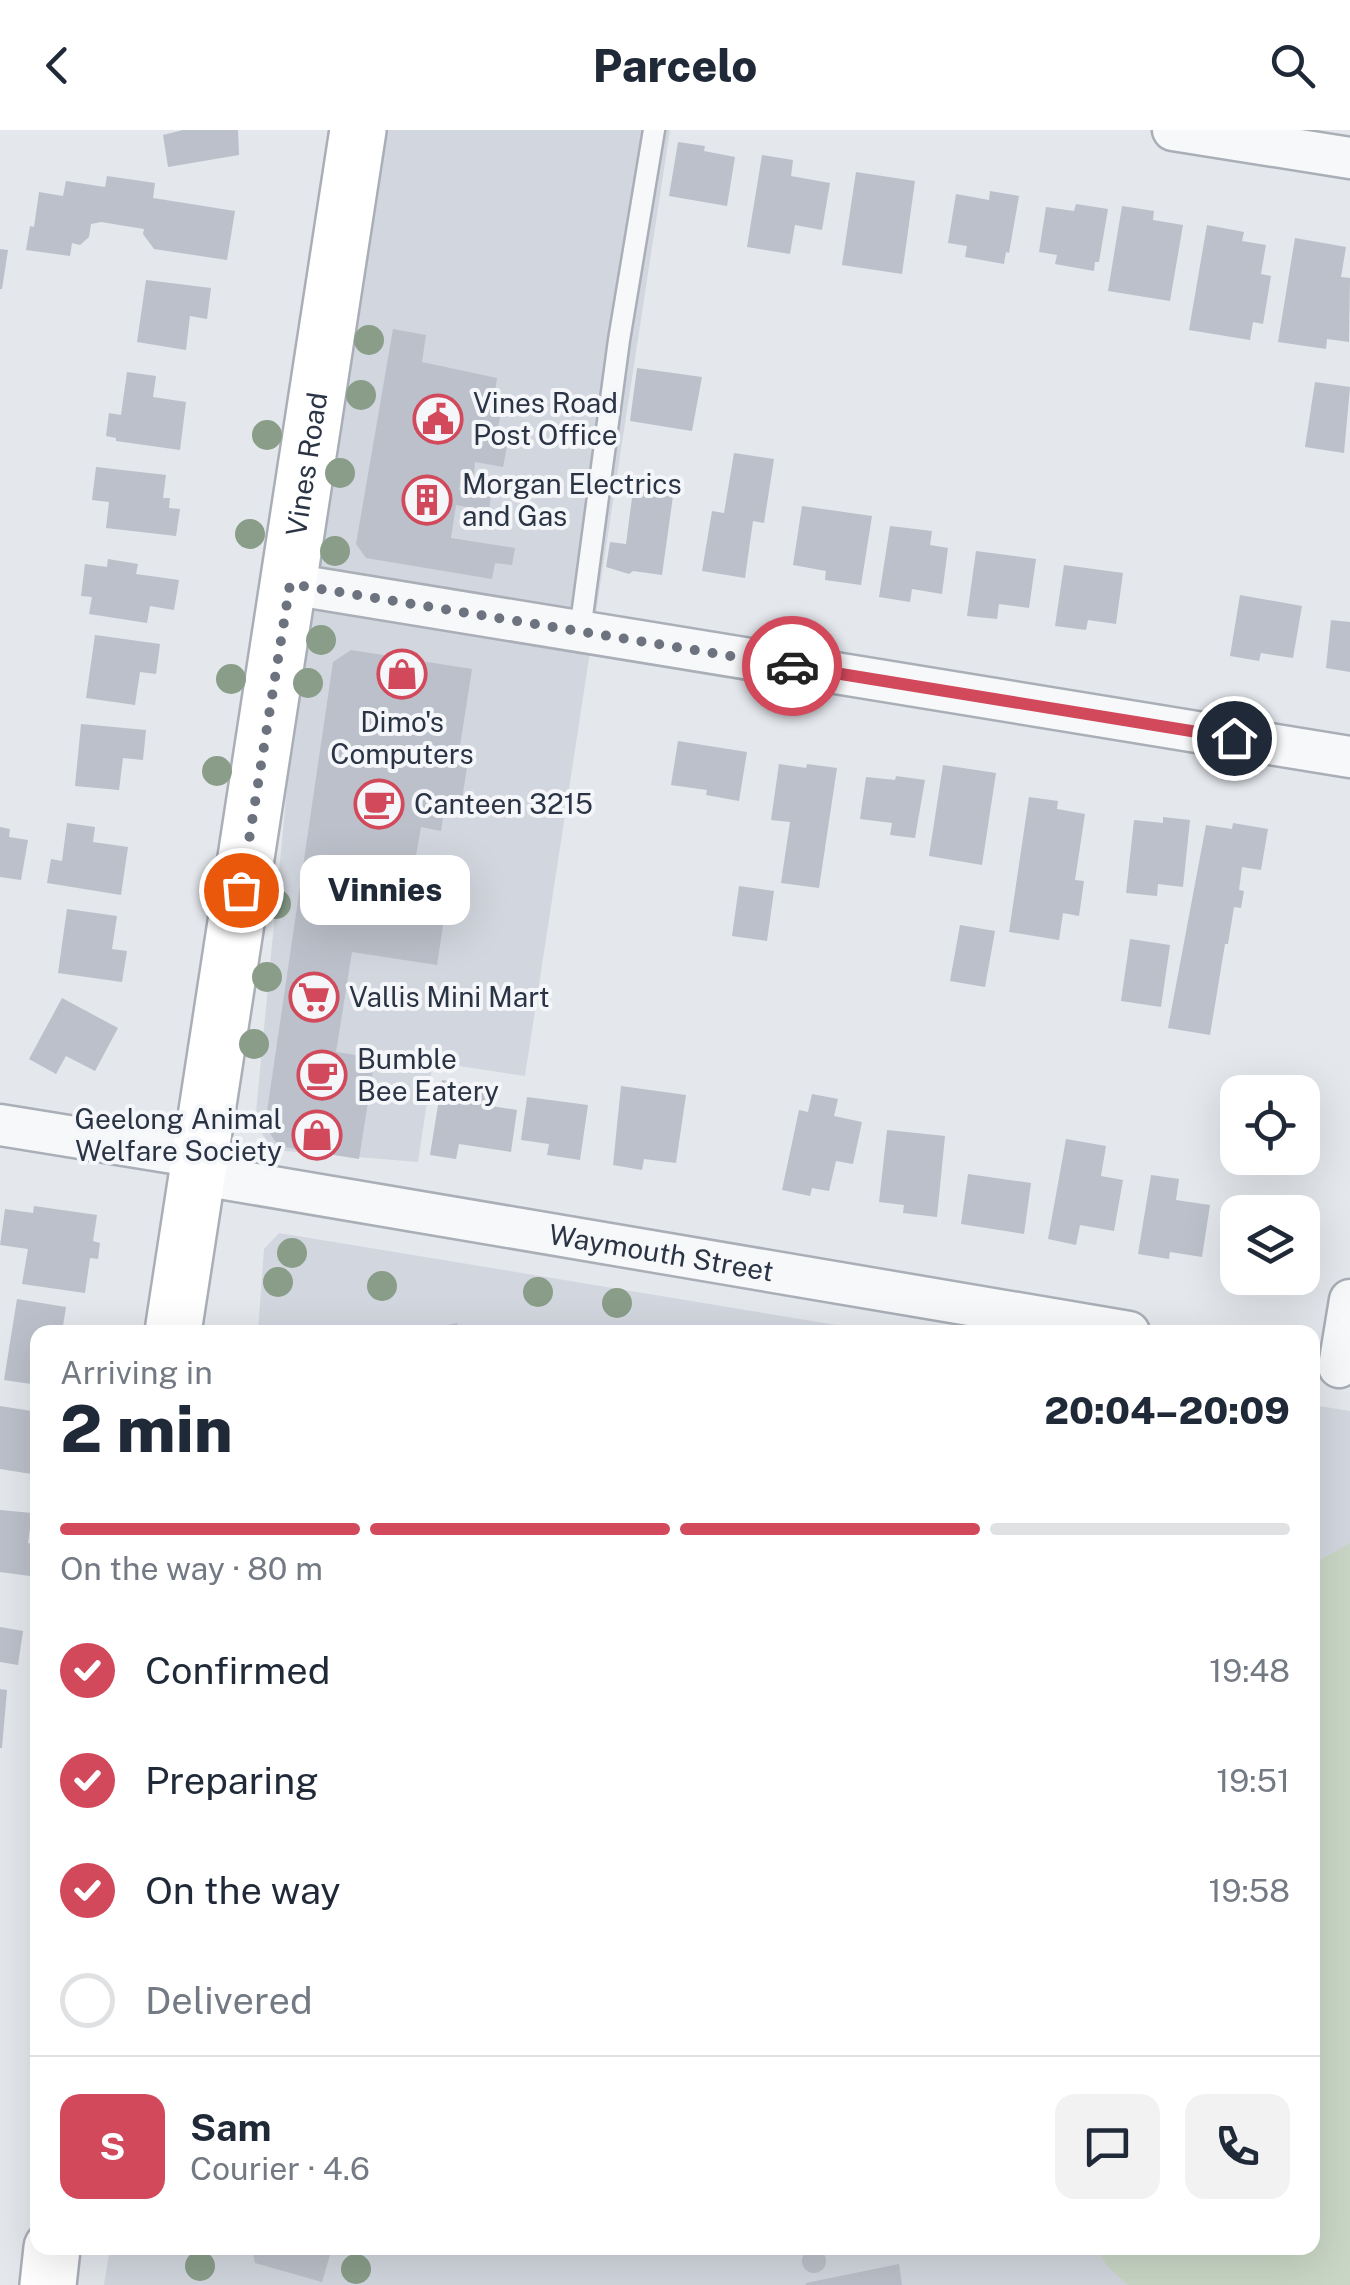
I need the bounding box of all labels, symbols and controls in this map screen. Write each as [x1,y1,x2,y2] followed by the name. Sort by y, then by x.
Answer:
[30,38,85,93] icon: back
[1265,38,1320,93] icon: search
[593,39,757,92] text: Parcelo
[473,386,618,451] place label: Vines Road Post Office
[279,390,333,538] street label: Vines Road
[412,393,464,445] public building icon: Vines Road Post Office
[462,467,682,532] place label: Morgan Electrics and Gas
[401,474,453,526] building icon: Morgan Electrics and Gas
[742,616,842,716] courier
[765,639,820,694] icon: car
[376,648,428,700] shop icon: Dimo's Computers
[1192,696,1277,781] pin
[330,705,474,770] place label: Dimo's Computers
[1207,711,1262,766] icon: home
[353,778,405,830] cafe icon: Canteen 3215
[414,787,593,820] place label: Canteen 3215
[199,848,284,933] pin
[301,855,471,925] callout: Vinnies
[214,863,269,918] icon: bag
[328,871,442,908] text: Vinnies
[288,971,340,1023] supermarket icon: Vallis Mini Mart
[349,980,550,1013] place label: Vallis Mini Mart
[357,1042,499,1107] place label: Bumble Bee Eatery
[296,1049,348,1101] cafe icon: Bumble Bee Eatery
[1220,1075,1320,1295] map controls
[1220,1075,1320,1175] button: locate
[74,1102,282,1167] place label: Geelong Animal Welfare Society
[291,1109,343,1161] shop icon: Geelong Animal Welfare Society
[1220,1195,1320,1295] button: layers
[547,1217,776,1288] street label: Waymouth Street
[60,1354,213,1391] text: Arriving in
[1044,1388,1290,1433] text: 20:04–20:09
[60,1390,233,1467] text: 2 min
[60,1550,323,1587] text: On the way · 80 m
[60,1643,115,1698] icon: check
[145,1648,330,1693] text: Confirmed
[1209,1652,1290,1689] text: 19:48
[60,1753,115,1808] icon: check
[145,1758,319,1803] text: Preparing
[1216,1762,1290,1799] text: 19:51
[60,1863,115,1918] icon: check
[145,1868,341,1913] text: On the way
[1209,1872,1290,1909] text: 19:58
[145,1978,313,2023] text: Delivered
[1055,2094,1160,2199] button: chat
[1185,2094,1290,2199] button: phone
[190,2105,272,2150] text: Sam
[99,2124,126,2169] text: S
[190,2150,370,2187] text: Courier · 4.6

